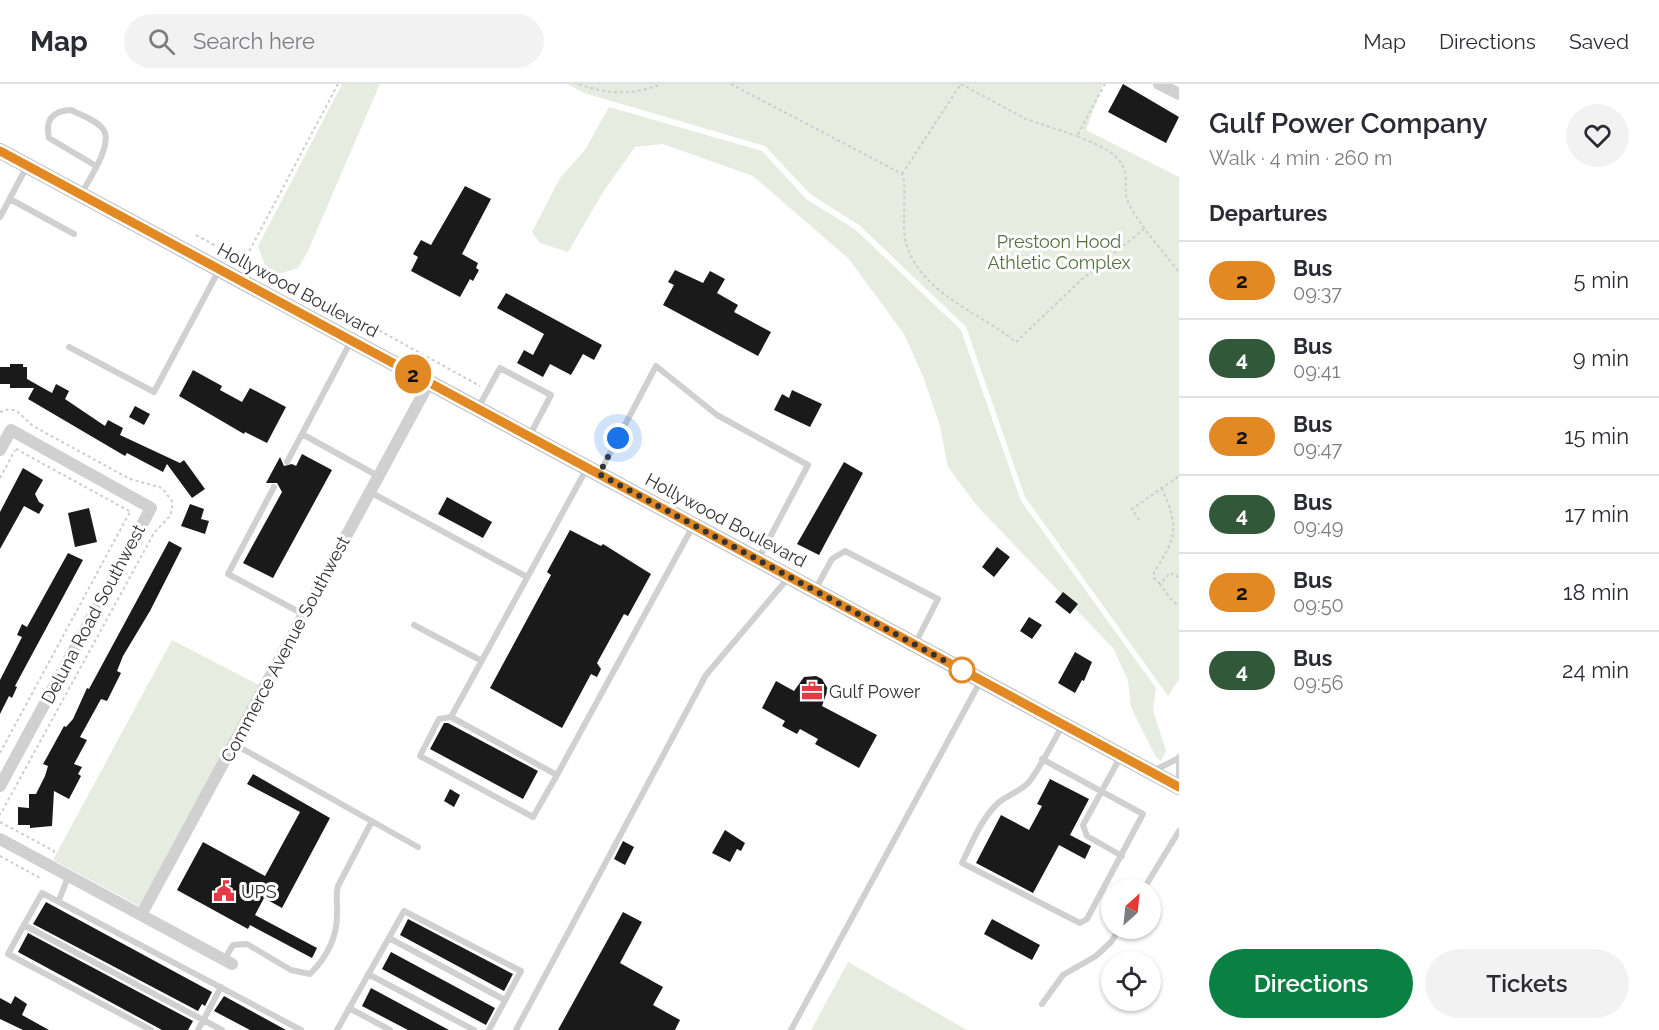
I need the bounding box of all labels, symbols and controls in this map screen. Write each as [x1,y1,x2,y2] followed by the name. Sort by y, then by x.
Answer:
[124,14,544,68] search box
[30,25,88,58] text: Map
[145,25,178,58] icon: search
[193,28,315,54] text: Search here
[1363,29,1406,54] text: Map
[1439,29,1536,54] text: Directions
[1569,29,1629,54] text: Saved
[1566,104,1629,167] button: heart
[1209,107,1488,140] text: Gulf Power Company
[1209,146,1392,170] text: Walk · 4 min · 260 m
[1209,200,1327,226] text: Departures
[987,231,1131,273] park label: Prestoon Hood Athletic Complex
[214,239,382,341] street label: Hollywood Boulevard
[1293,255,1332,281] text: Bus
[1574,267,1629,293] text: 5 min
[1236,268,1248,293] text: 2
[1293,281,1342,305] text: 09:37
[1293,333,1332,359] text: Bus
[1573,345,1629,371] text: 9 min
[1236,346,1248,371] text: 4
[394,354,432,394] line badge: 2
[1293,359,1340,383] text: 09:41
[407,362,419,387] text: 2
[1293,411,1332,437] text: Bus
[603,423,633,453] your location
[1564,423,1629,449] text: 15 min
[1236,424,1248,449] text: 2
[1293,437,1342,461] text: 09:47
[642,469,810,571] street label: Hollywood Boulevard
[1293,489,1332,515] text: Bus
[1564,501,1629,527] text: 17 min
[1236,502,1248,527] text: 4
[1293,515,1343,539] text: 09:49
[37,521,149,707] street label: Deluna Road Southwest
[216,532,354,766] street label: Commerce Avenue Southwest
[1293,567,1332,593] text: Bus
[1563,579,1629,605] text: 18 min
[1236,580,1248,605] text: 2
[1293,593,1344,617] text: 09:50
[1293,645,1332,671] text: Bus
[949,657,975,683] unlabelled marker
[1562,657,1629,683] text: 24 min
[1236,658,1248,683] text: 4
[1293,671,1344,695] text: 09:56
[800,679,824,703] office icon: Gulf Power
[829,681,921,702] place label: Gulf Power
[212,879,236,903] public building icon: UPS
[1101,879,1161,939] north arrow
[1101,879,1161,1011] map controls
[241,881,277,902] place label: UPS
[1209,949,1413,1018] button: Directions
[1425,949,1629,1018] button: Tickets
[1101,951,1161,1011] button: locate

